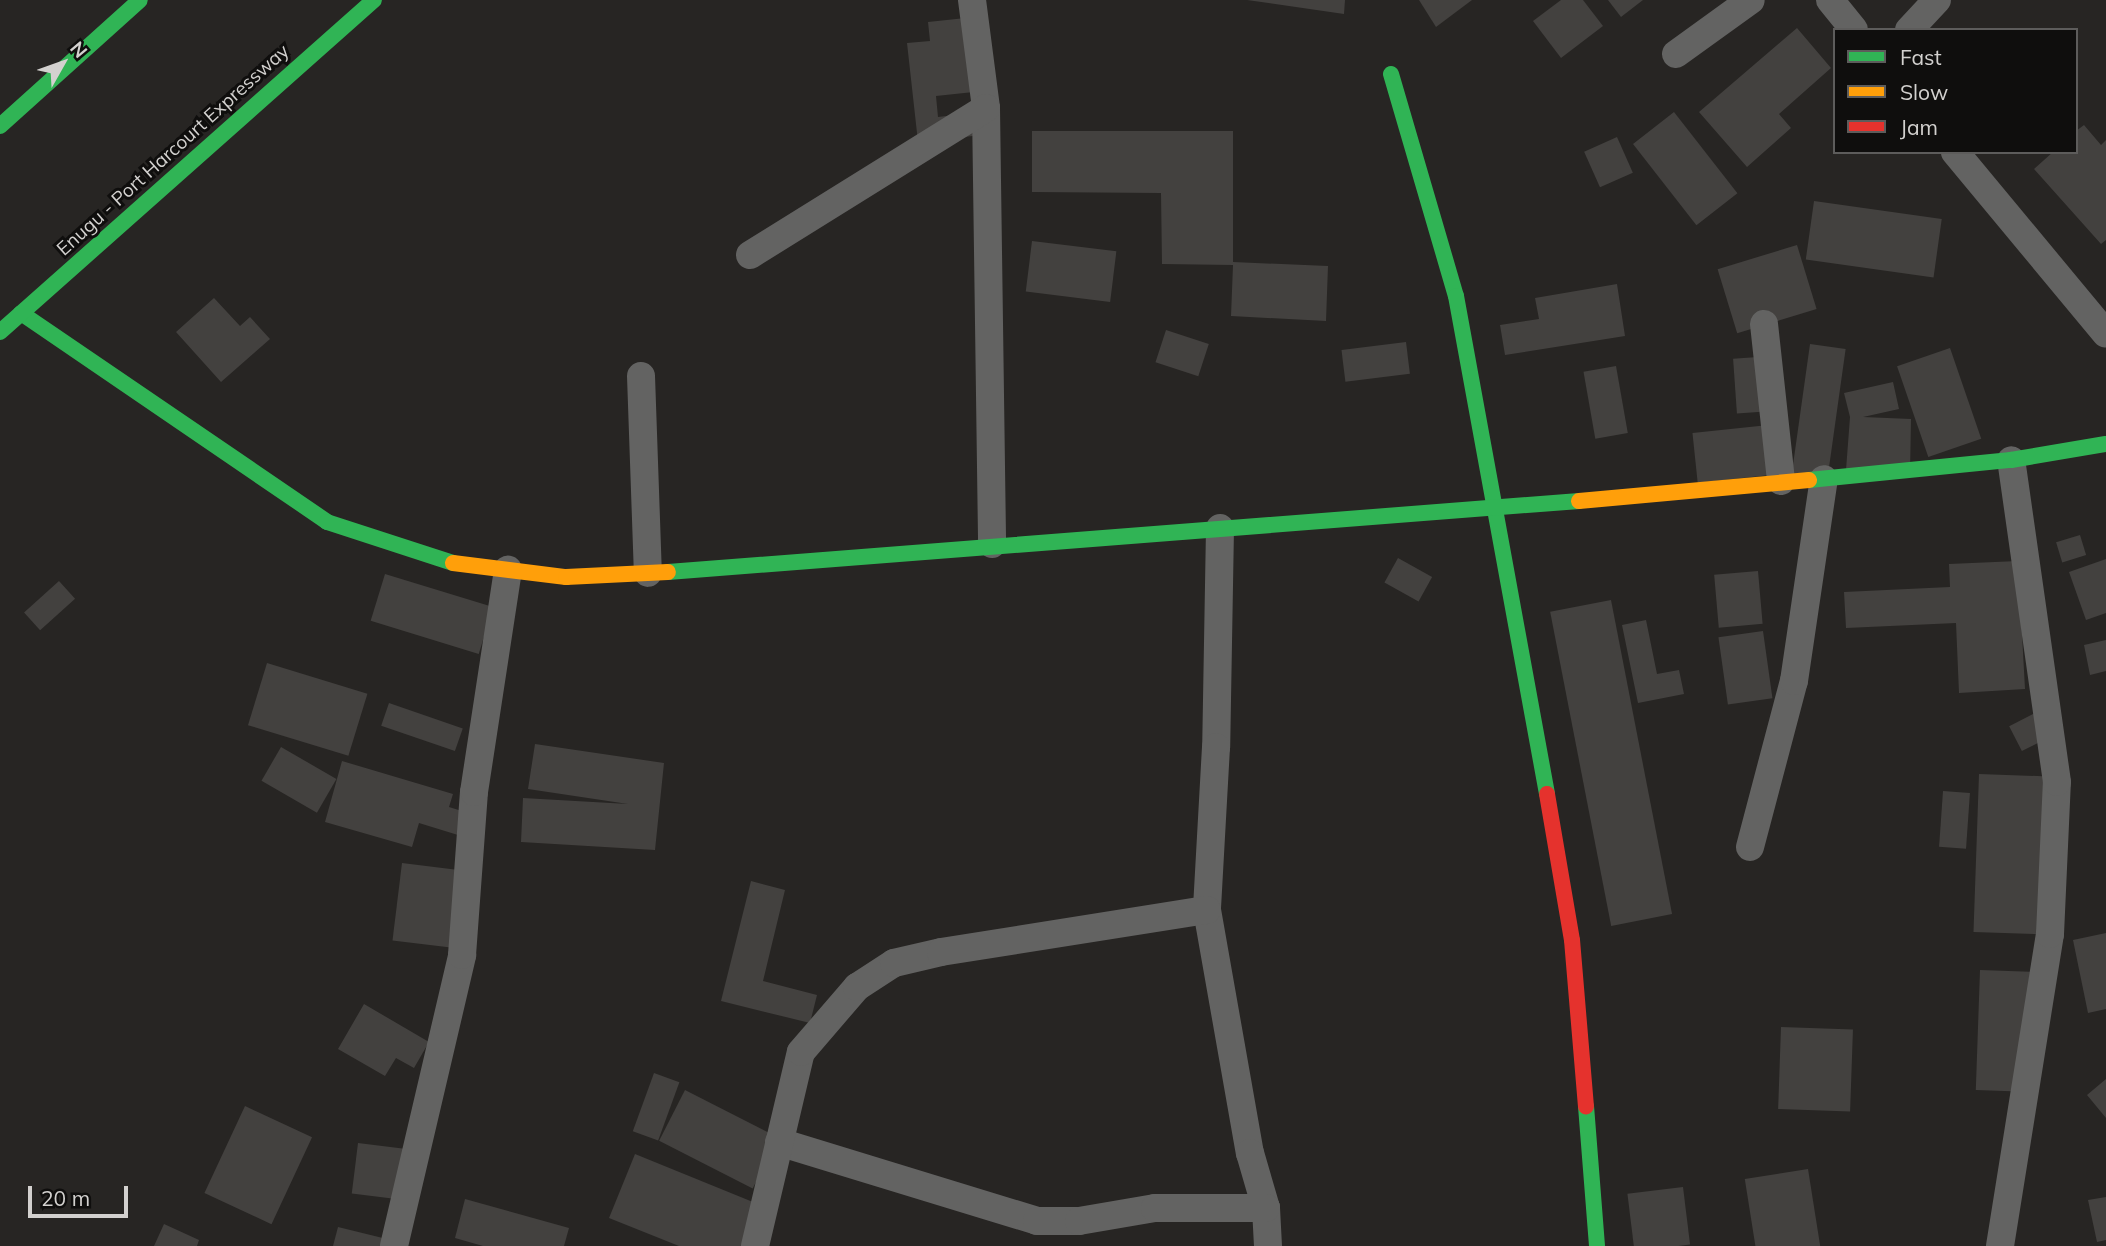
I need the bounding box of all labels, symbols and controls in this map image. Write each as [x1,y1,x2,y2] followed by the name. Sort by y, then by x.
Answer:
[28,28,98,98] north arrow
[1833,28,2078,154] legend
[65,36,93,63] text: N
[52,40,294,260] street label: Enugu - Port Harcourt Expressway
[1900,44,1942,70] text: Fast
[1900,79,1948,105] text: Slow
[1900,114,1938,140] text: Jam
[32,1172,131,1216] scale bar
[41,1185,90,1211] text: 20 m

